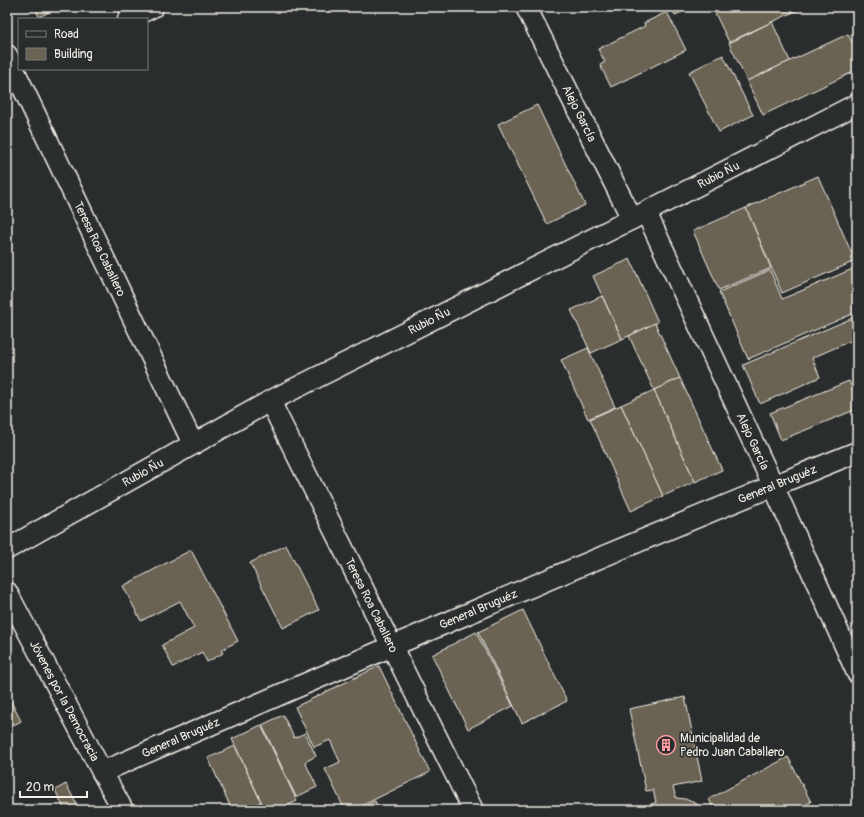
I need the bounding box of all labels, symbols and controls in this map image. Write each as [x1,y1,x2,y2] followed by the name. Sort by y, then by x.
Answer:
[18,18,148,70] legend
[54,27,79,42] text: Road
[54,47,93,62] text: Building
[559,83,600,145] street label: Alejo García
[695,158,742,192] street label: Rubio Ñu
[71,199,129,299] street label: Teresa Roa Caballero
[406,304,453,338] street label: Rubio Ñu
[733,410,773,473] street label: Alejo García
[120,455,166,490] street label: Rubio Ñu
[736,462,819,507] street label: General Bruguéz
[342,555,401,655] street label: Teresa Roa Caballero
[437,586,520,633] street label: General Bruguéz
[26,638,103,764] street label: Jóvenes por la Democracia
[139,714,222,761] street label: General Bruguéz
[680,731,785,760] place label: Municipalidad de Pedro Juan Caballero
[655,734,677,756] building icon: Municipalidad de Pedro Juan Caballero
[20,773,87,799] scale bar
[26,780,55,795] text: 20 m

